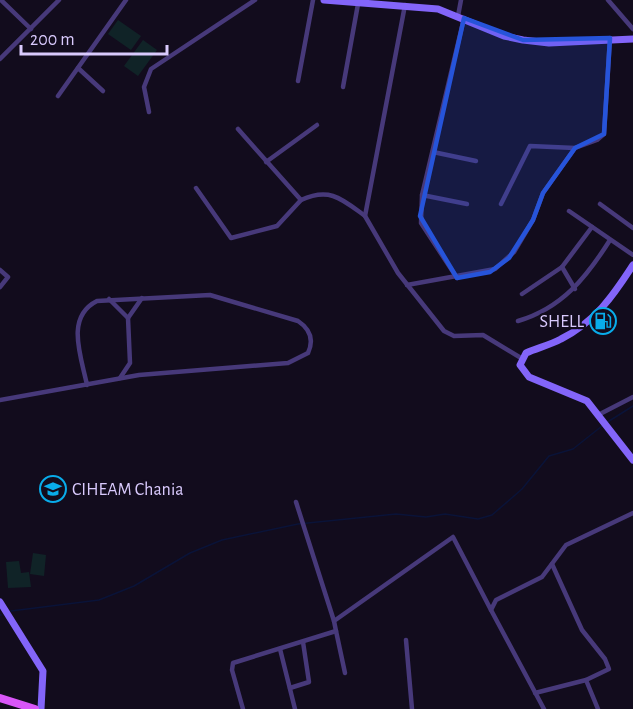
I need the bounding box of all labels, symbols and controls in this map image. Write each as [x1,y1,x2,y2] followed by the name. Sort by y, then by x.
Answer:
[21,18,166,56] scale bar
[30,31,75,49] text: 200 m
[588,306,618,336] fuel station icon: SHELL
[540,313,585,331] place label: SHELL
[38,474,68,504] school or university icon: CIHEAM Chania
[72,481,184,499] place label: CIHEAM Chania

